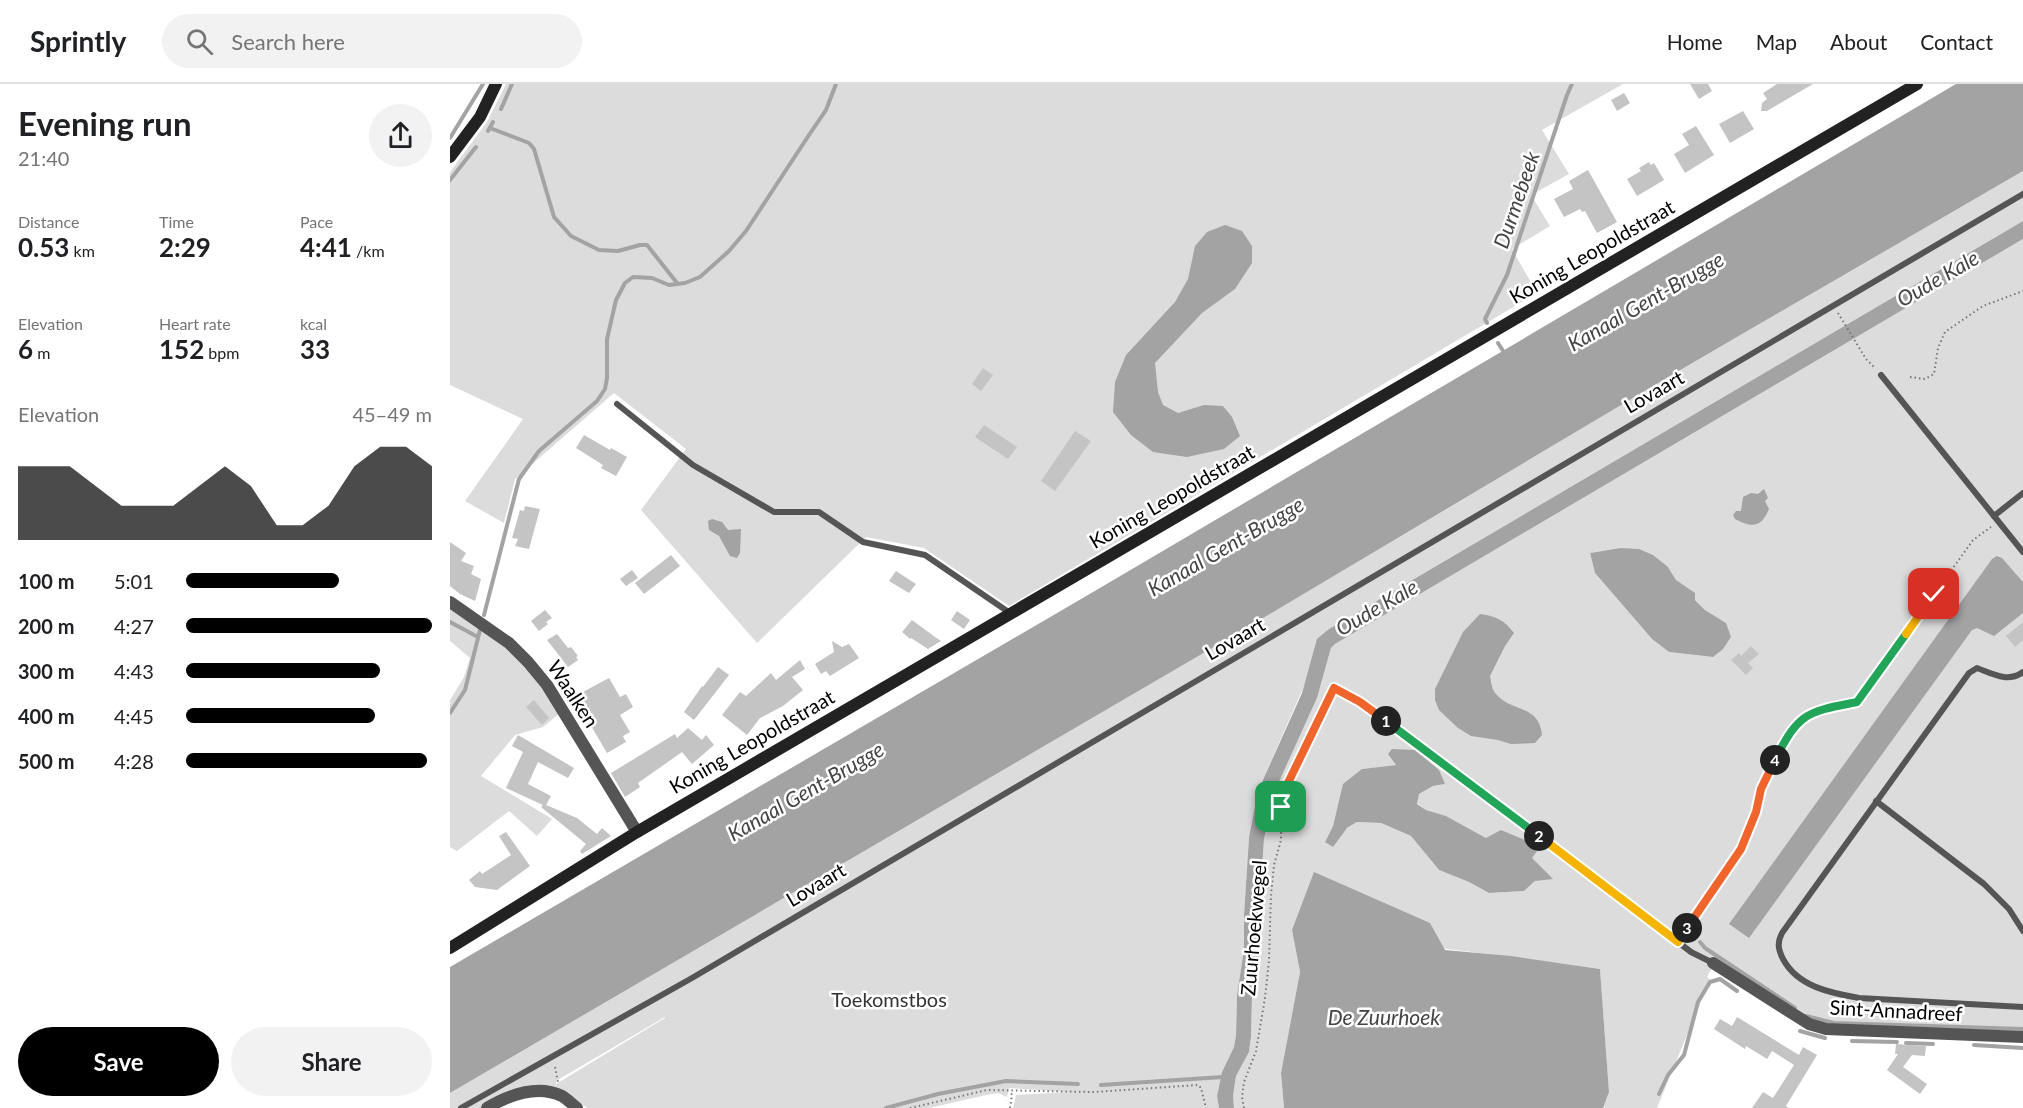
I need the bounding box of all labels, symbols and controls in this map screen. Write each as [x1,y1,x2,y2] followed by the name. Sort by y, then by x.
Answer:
[162,14,582,68] search box
[30,24,126,58] text: Sprintly
[183,25,216,58] icon: search
[231,28,345,55] text: Search here
[1667,29,1723,54] text: Home
[1756,29,1797,54] text: Map
[1830,29,1887,54] text: About
[1920,29,1993,54] text: Contact
[18,103,192,143] text: Evening run
[369,104,432,167] button: share
[18,146,69,170] text: 21:40
[1487,147,1544,251] water label: Durmebeek
[1505,194,1678,308] street label: Koning Leopoldstraat
[18,212,79,231] text: Distance
[159,212,194,231] text: Time
[300,212,333,231] text: Pace
[18,231,69,263] text: 0.53
[159,231,211,263] text: 2:29
[300,231,352,263] text: 4:41
[69,241,95,260] text: km
[352,241,385,260] text: /km
[1892,244,1983,311] water label: Oude Kale
[1563,246,1728,356] water label: Kanaal Gent-Brugge
[18,314,83,333] text: Elevation
[159,314,231,333] text: Heart rate
[300,314,327,333] text: kcal
[18,333,33,365] text: 6
[159,333,204,365] text: 152
[300,333,330,365] text: 33
[33,343,50,362] text: m
[204,343,239,362] text: bpm
[1619,364,1688,418] street label: Lovaart
[18,402,99,426] text: Elevation
[352,402,432,426] text: 45–49 m
[1085,439,1258,553] street label: Koning Leopoldstraat
[1143,491,1308,601] water label: Kanaal Gent-Brugge
[1908,568,1959,619] pin
[18,569,74,593] text: 100 m
[114,569,154,593] text: 5:01
[1331,573,1422,640] water label: Oude Kale
[1917,577,1950,610] icon: check
[1200,611,1269,665] street label: Lovaart
[18,614,74,638] text: 200 m
[114,614,154,638] text: 4:27
[543,655,604,732] street label: Waalken
[18,659,74,683] text: 300 m
[114,659,154,683] text: 4:43
[665,684,838,798] street label: Koning Leopoldstraat
[18,704,74,728] text: 400 m
[114,704,154,728] text: 4:45
[1371,706,1401,736] pin: 1
[1381,711,1391,730] text: 1
[723,736,888,846] water label: Kanaal Gent-Brugge
[1760,745,1790,775] pin: 4
[18,749,74,773] text: 500 m
[114,749,154,773] text: 4:28
[1770,750,1780,769] text: 4
[1255,781,1306,832] pin
[1264,790,1297,823] icon: arrive
[1524,821,1554,851] pin: 2
[1534,826,1544,845] text: 2
[781,857,850,911] street label: Lovaart
[1235,859,1271,997] street label: Zuurhoekwegel
[1672,913,1702,943] pin: 3
[1682,918,1692,937] text: 3
[831,987,947,1011] park label: Toekomstbos
[1829,995,1963,1025] street label: Sint-Annadreef
[1328,1004,1441,1029] water label: De Zuurhoek
[18,1027,219,1096] button: Save
[231,1027,432,1096] button: Share

